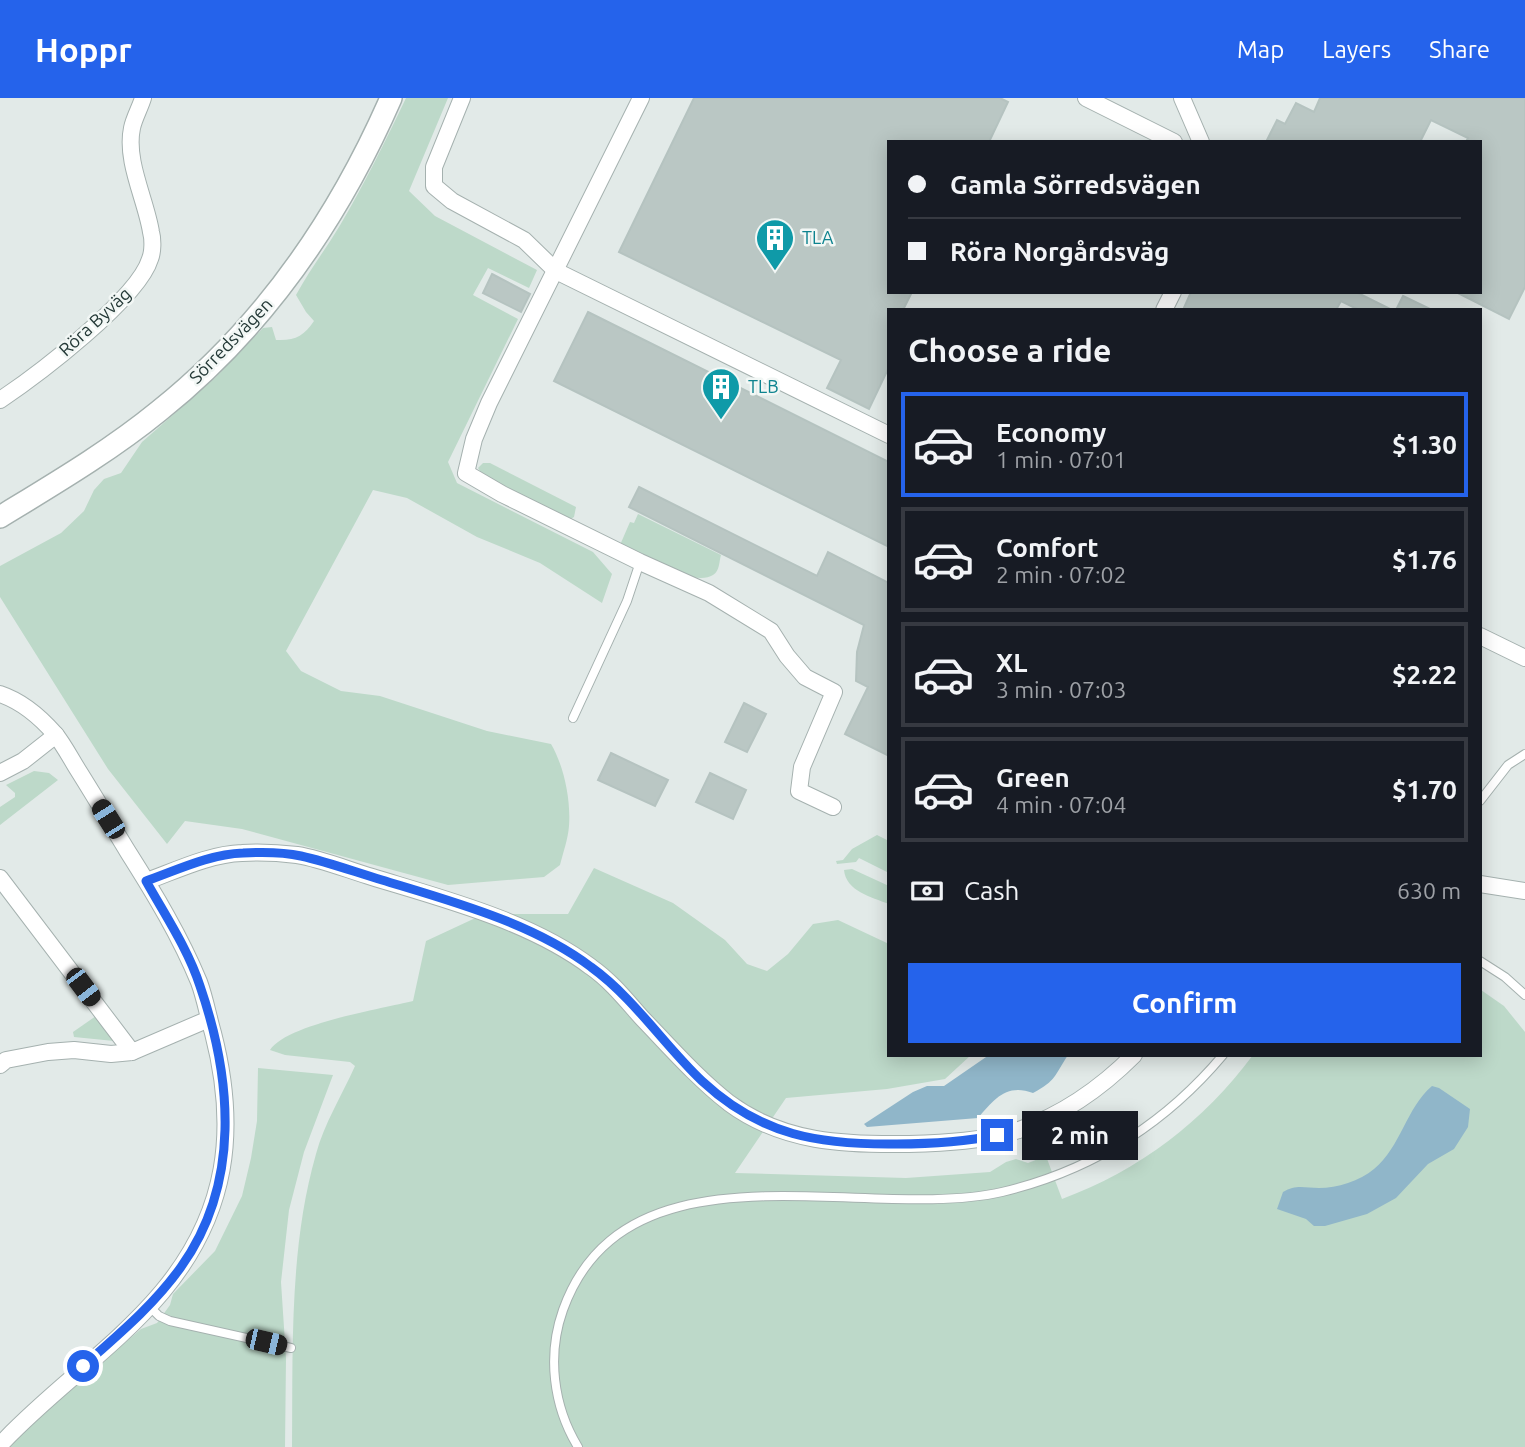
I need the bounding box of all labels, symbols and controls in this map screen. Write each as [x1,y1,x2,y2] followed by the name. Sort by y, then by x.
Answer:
[35,31,132,68] text: Hoppr
[1237,36,1284,63] text: Map
[1322,36,1391,63] text: Layers
[1429,36,1490,63] text: Share
[950,170,1201,199] text: Gamla Sörredsvägen
[754,217,796,272] building icon: TLA
[802,227,834,247] place label: TLA
[950,237,1169,266] text: Röra Norgårdsväg
[54,283,134,359] street label: Röra Byväg
[185,294,276,387] street label: Sörredsvägen
[908,332,1111,368] text: Choose a ride
[700,366,742,421] building icon: TLB
[748,376,779,396] place label: TLB
[912,413,975,476] icon: car
[996,418,1106,447] text: Economy
[1392,430,1457,459] text: $1.30
[996,447,1127,472] text: 1 min · 07:01
[912,528,975,591] icon: car
[996,533,1099,562] text: Comfort
[1392,545,1457,574] text: $1.76
[996,562,1127,587] text: 2 min · 07:02
[912,643,975,706] icon: car
[996,648,1027,677] text: XL
[1392,660,1457,689] text: $2.22
[996,677,1127,702] text: 3 min · 07:03
[912,758,975,821] icon: car
[996,763,1070,792] text: Green
[1392,775,1457,804] text: $1.70
[996,792,1127,817] text: 4 min · 07:04
[88,796,129,842] car
[908,872,946,910] icon: cash
[964,876,1019,905] text: Cash
[1397,878,1461,903] text: 630 m
[908,963,1461,1043] button: Confirm
[62,964,105,1010] car
[1021,1110,1137,1160] callout: 2 min
[981,1119,1013,1151] route end
[1051,1123,1109,1148] text: 2 min
[244,1327,289,1357] car
[67,1350,99,1382] route start

